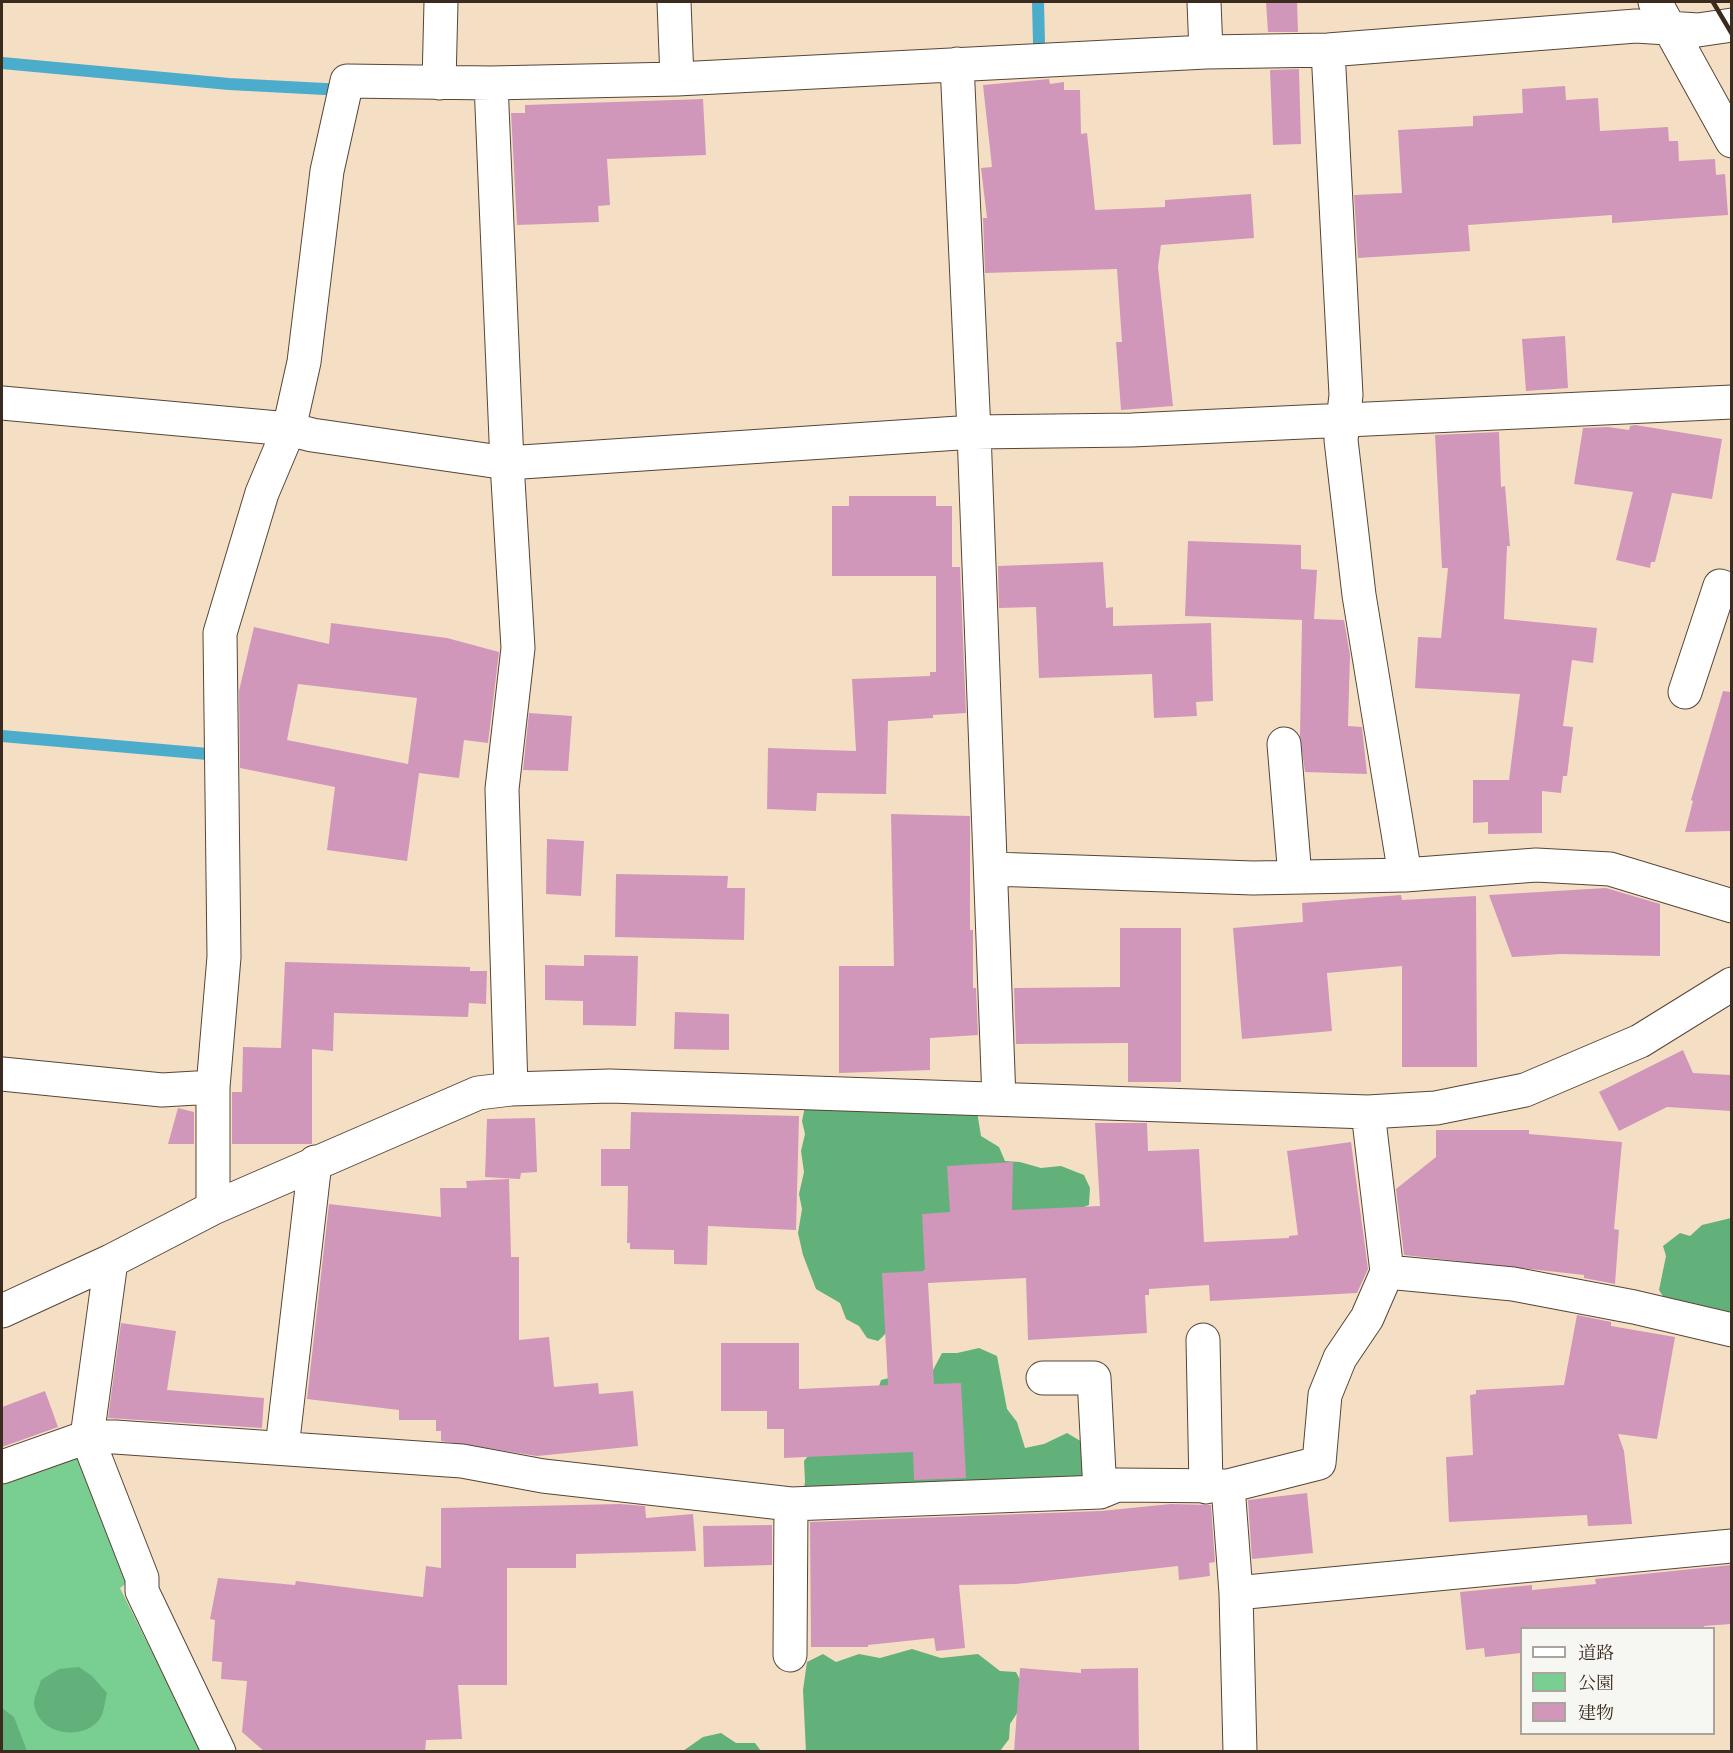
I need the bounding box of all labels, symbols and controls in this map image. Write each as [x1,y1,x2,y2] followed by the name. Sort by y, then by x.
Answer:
[1520,1627,1715,1735] legend
[1578,1639,1614,1666] text: 道路
[1578,1669,1614,1696] text: 公園
[1578,1699,1614,1726] text: 建物

